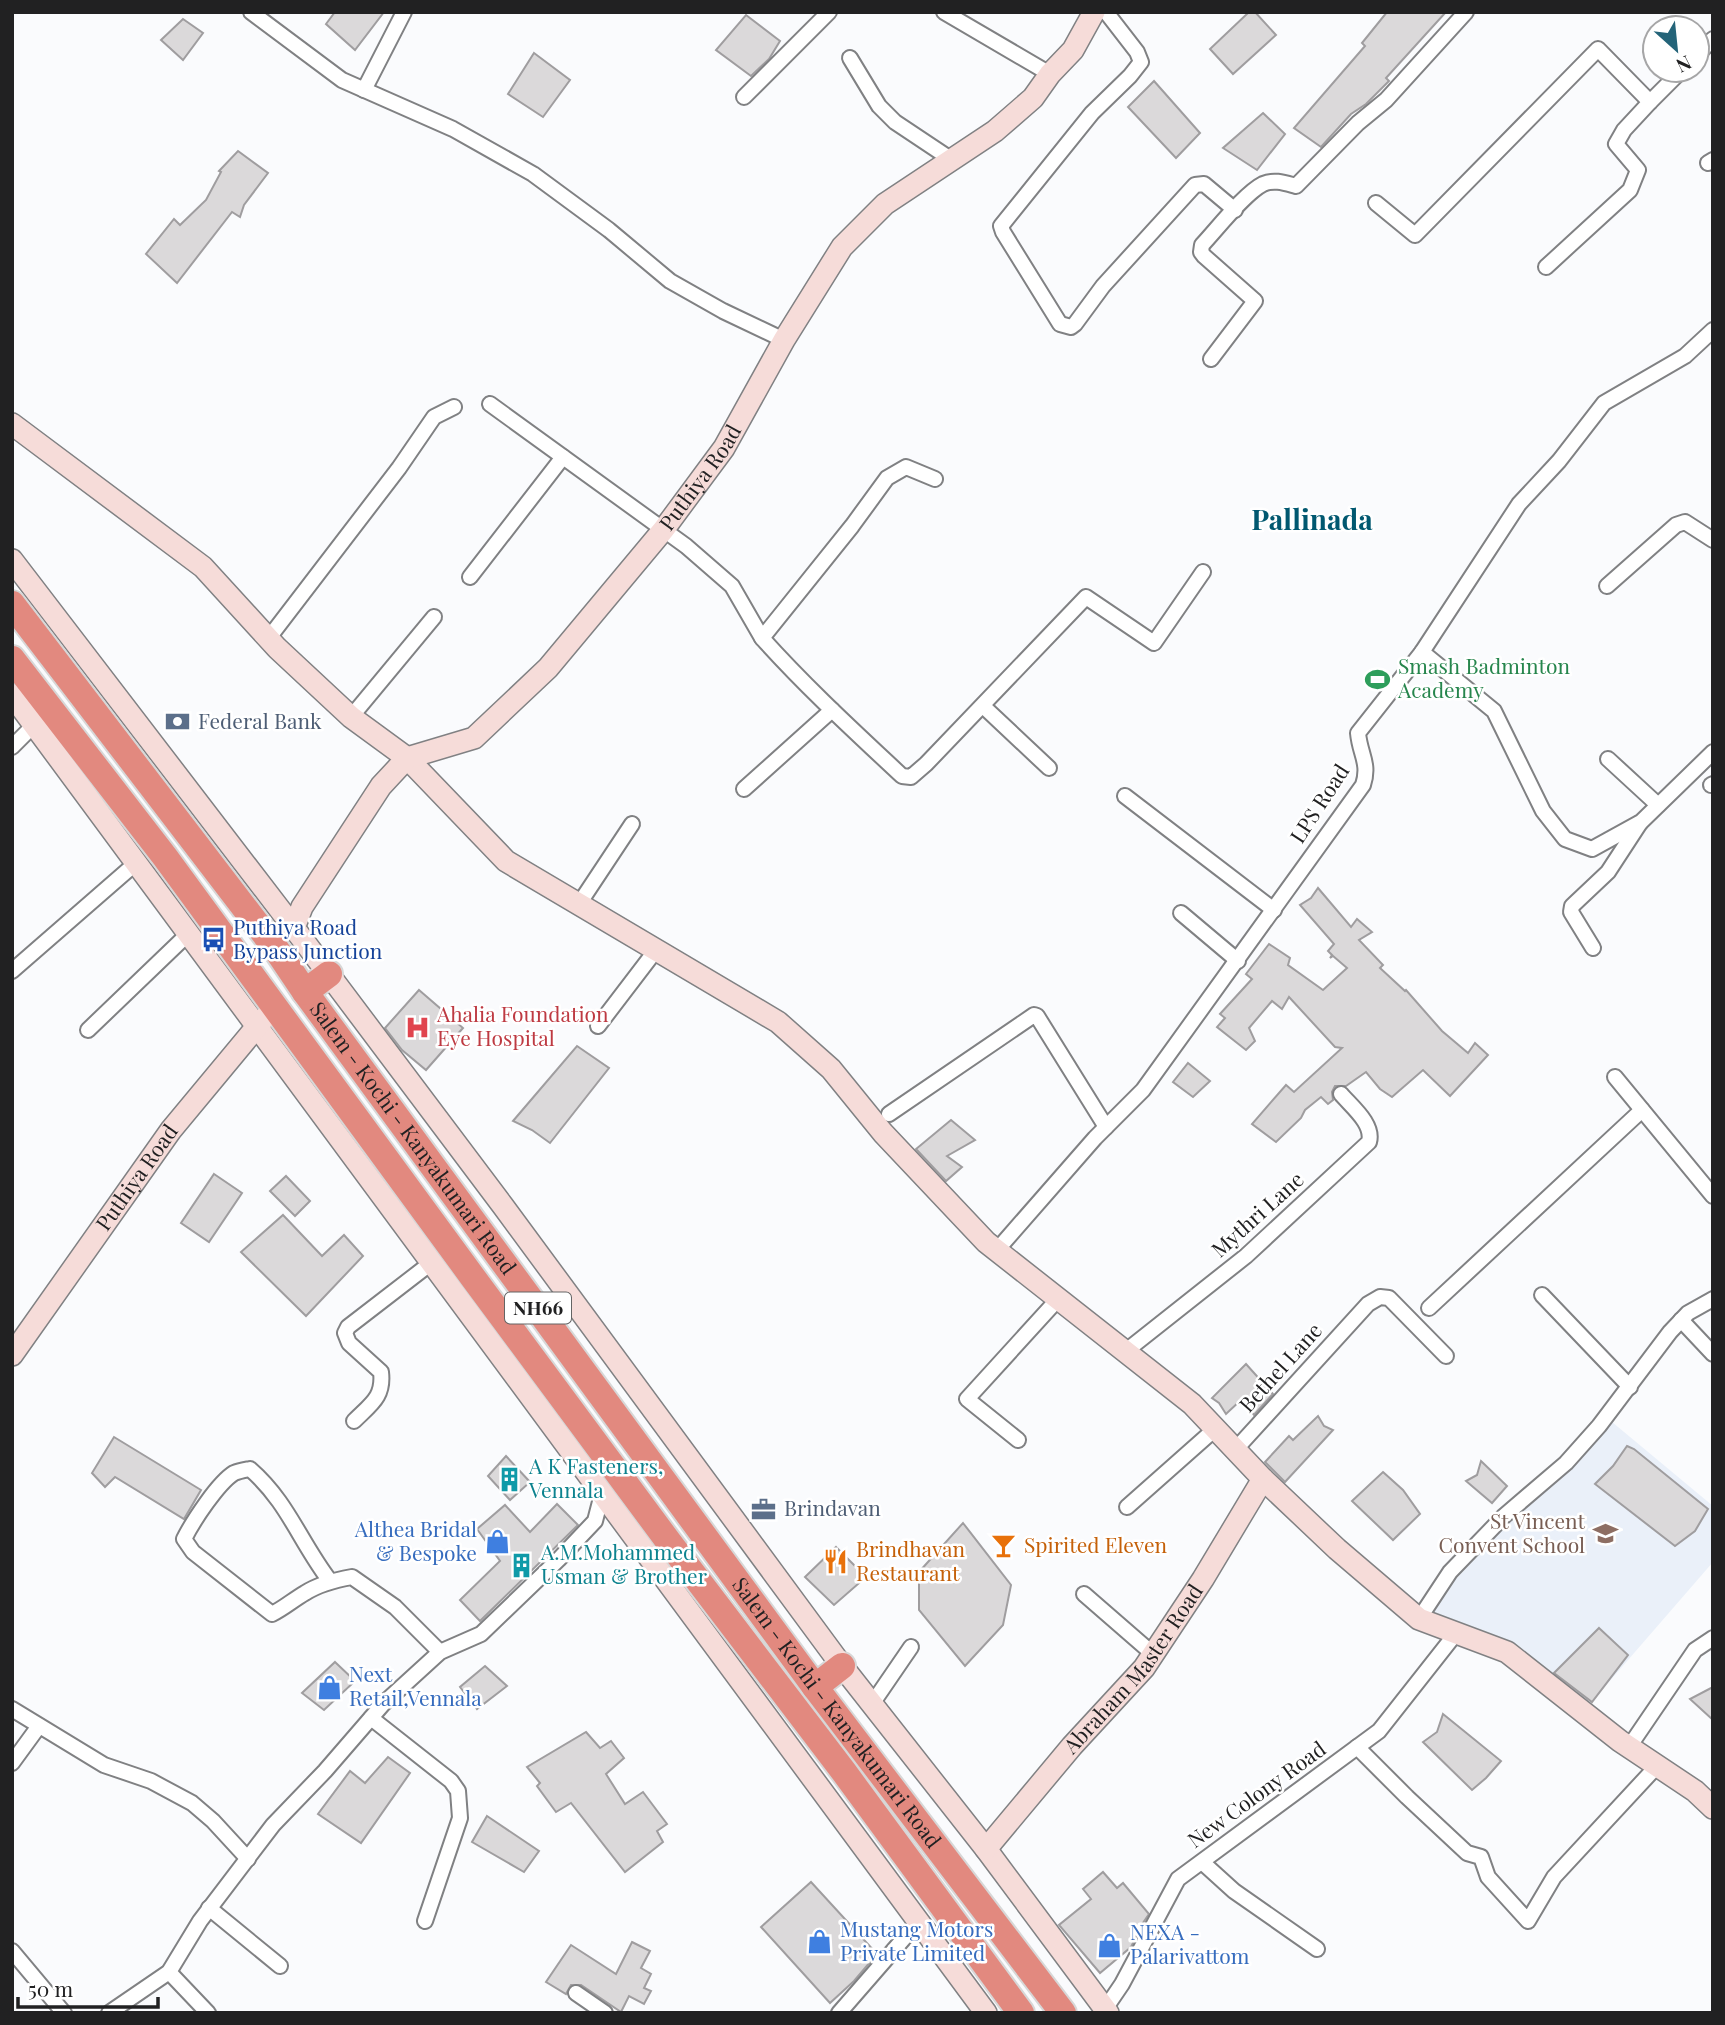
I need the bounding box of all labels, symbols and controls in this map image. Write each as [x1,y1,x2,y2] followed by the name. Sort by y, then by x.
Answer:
[1641,14,1711,84] north arrow
[1672,50,1696,80] text: N
[652,419,746,535] street label: Puthiya Road
[1251,500,1373,537] district label: Pallinada
[1397,651,1570,703] place label: Smash Badminton Academy
[1364,665,1392,693] sports icon: Smash Badminton Academy
[198,706,322,734] place label: Federal Bank
[164,708,192,736] bank icon: Federal Bank
[1282,758,1354,848] street label: LPS Road
[233,912,383,964] place label: Puthiya Road Bypass Junction
[199,926,227,954] bus stop icon: Puthiya Road Bypass Junction
[305,995,524,1279] street label: Salem - Kochi - Kanyakumari Road
[436,999,609,1051] place label: Ahalia Foundation Eye Hospital
[403,1013,431,1041] hospital icon: Ahalia Foundation Eye Hospital
[88,1118,183,1235] street label: Puthiya Road
[1205,1165,1309,1262] street label: Mythri Lane
[505,1292,571,1324] road number: NH66
[1232,1316,1327,1417] street label: Bethel Lane
[528,1451,663,1503] place label: A K Fasteners, Vennala
[495,1465,523,1493] building icon: A K Fasteners, Vennala
[784,1493,881,1521] place label: Brindavan
[750,1495,778,1523] office icon: Brindavan
[1438,1506,1586,1558] place label: St Vincent Convent School
[354,1514,477,1566] place label: Althea Bridal & Bespoke
[1591,1520,1619,1548] school or university icon: St Vincent Convent School
[483,1528,511,1556] shop icon: Althea Bridal & Bespoke
[1024,1530,1168,1558] place label: Spirited Eleven
[990,1532,1018,1560] bar icon: Spirited Eleven
[856,1534,966,1586] place label: Brindhavan Restaurant
[540,1537,708,1589] place label: A.M.Mohammed Usman & Brother
[822,1548,850,1576] restaurant icon: Brindhavan Restaurant
[507,1551,535,1579] building icon: A.M.Mohammed Usman & Brother
[727,1571,949,1853] street label: Salem - Kochi - Kanyakumari Road
[1055,1578,1208,1759] street label: Abraham Master Road
[349,1659,482,1711] place label: Next Retail,Vennala
[315,1673,343,1701] shop icon: Next Retail,Vennala
[1181,1734,1331,1853] street label: New Colony Road
[840,1914,993,1966] place label: Mustang Motors Private Limited
[1130,1917,1250,1969] place label: NEXA - Palarivattom
[806,1928,834,1956] shop icon: Mustang Motors Private Limited
[1096,1931,1124,1959] shop icon: NEXA - Palarivattom
[18,1966,158,2010] scale bar
[28,1974,74,2002] text: 50 m

